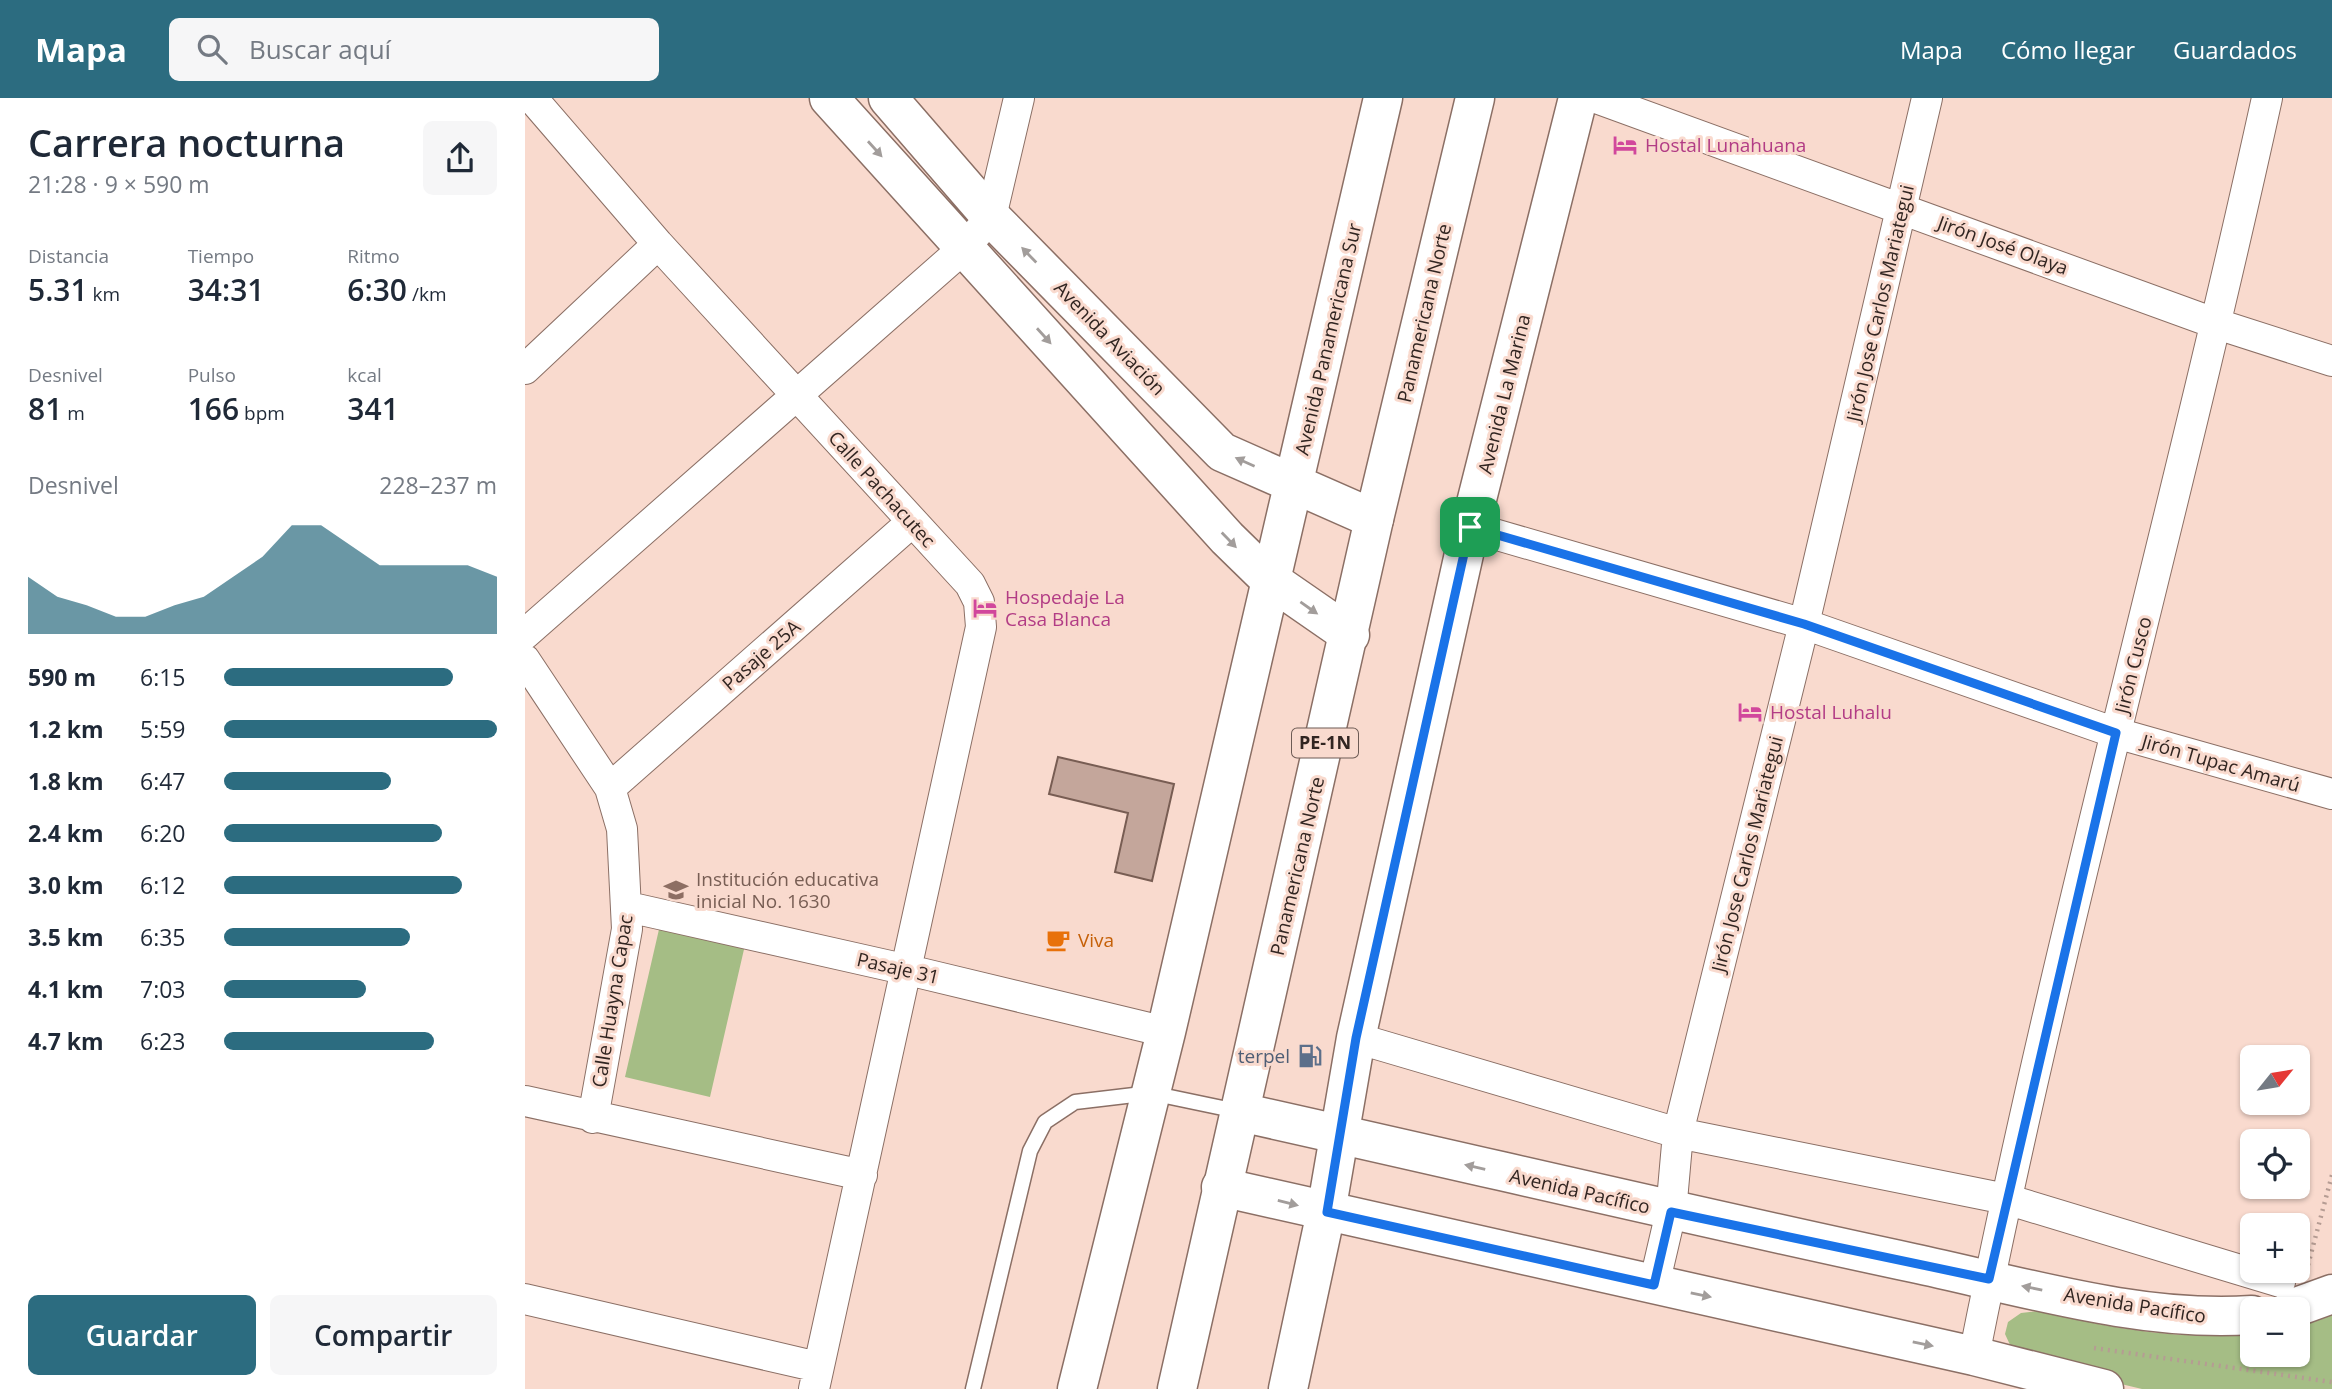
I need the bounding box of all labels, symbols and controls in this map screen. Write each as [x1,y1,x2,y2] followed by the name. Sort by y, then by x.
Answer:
[169,18,659,81] search box
[35,27,127,72] text: Mapa
[193,30,231,68] icon: search
[249,31,391,67] text: Buscar aquí
[1900,33,1963,66] text: Mapa
[2001,33,2135,66] text: Cómo llegar
[2173,33,2297,66] text: Guardados
[28,116,345,168] text: Carrera nocturna
[423,121,497,195] button: share
[1611,131,1639,159] hotel icon: Hostal Lunahuana
[1645,132,1806,158] place label: Hostal Lunahuana
[866,140,882,157] one-way arrow
[28,168,210,200] text: 21:28 · 9 × 590 m
[1840,182,1920,426] street label: Jirón Jose Carlos Mariategui
[1932,209,2072,281] street label: Jirón José Olaya
[1289,220,1367,458] street label: Avenida Panamericana Sur
[1391,221,1457,405] street label: Panamericana Norte
[28,243,109,269] text: Distancia
[188,243,254,269] text: Tiempo
[347,243,400,269] text: Ritmo
[1021,247,1037,264] one-way arrow
[28,269,88,310] text: 5.31
[188,269,265,310] text: 34:31
[347,269,407,310] text: 6:30
[1049,275,1171,401] street label: Avenida Aviación
[88,281,120,307] text: km
[407,281,447,307] text: /km
[1472,311,1536,477] street label: Avenida La Marina
[1035,327,1051,344] one-way arrow
[28,362,103,388] text: Desnivel
[188,362,236,388] text: Pulso
[347,362,382,388] text: kcal
[28,388,62,429] text: 81
[188,388,239,429] text: 166
[347,388,399,429] text: 341
[62,400,85,426] text: m
[239,400,285,426] text: bpm
[823,425,941,553] street label: Calle Pachacutec
[1235,456,1255,468] one-way arrow
[28,469,119,501] text: Desnivel
[379,469,497,501] text: 228–237 m
[1440,497,1500,557] pin
[1451,508,1489,546] icon: arrive
[1221,532,1238,549] one-way arrow
[1005,584,1125,632] place label: Hospedaje La Casa Blanca
[971,594,999,622] hotel icon: Hospedaje La Casa Blanca
[1300,601,1318,615] one-way arrow
[716,614,806,696] street label: Pasaje 25A
[2108,614,2158,718] street label: Jirón Cusco
[28,661,96,693] text: 590 m
[140,661,186,693] text: 6:15
[1736,698,1764,726] hotel icon: Hostal Luhalu
[1770,699,1892,725] place label: Hostal Luhalu
[28,713,104,745] text: 1.2 km
[140,713,186,745] text: 5:59
[2137,727,2303,798] street label: Jirón Tupac Amarú
[1292,728,1358,758] road number: PE-1N
[1705,733,1789,977] street label: Jirón Jose Carlos Mariategui
[28,765,104,797] text: 1.8 km
[140,765,186,797] text: 6:47
[1264,774,1330,958] street label: Panamericana Norte
[28,817,104,849] text: 2.4 km
[140,817,186,849] text: 6:20
[696,866,879,914] place label: Institución educativa inicial No. 1630
[28,869,104,901] text: 3.0 km
[140,869,186,901] text: 6:12
[662,876,690,904] school or university icon: Institución educativa inicial No. 1630
[586,913,638,1089] street label: Calle Huayna Capac
[28,921,104,953] text: 3.5 km
[140,921,186,953] text: 6:35
[1044,926,1072,954] cafe icon: Viva
[1078,927,1114,953] place label: Viva
[854,946,942,990] street label: Pasaje 31
[28,973,104,1005] text: 4.1 km
[140,973,186,1005] text: 7:03
[28,1025,104,1057] text: 4.7 km
[140,1025,186,1057] text: 6:23
[1296,1042,1324,1070] fuel station icon: terpel
[1238,1043,1290,1069] place label: terpel
[2240,1045,2310,1115] north arrow
[2240,1045,2310,1367] map controls
[2240,1129,2310,1199] button: locate
[1464,1161,1486,1172] one-way arrow
[1507,1162,1653,1220] street label: Avenida Pacífico
[1277,1198,1299,1209] one-way arrow
[2240,1213,2310,1283] button: +
[2062,1281,2208,1329] street label: Avenida Pacífico
[2021,1282,2043,1293] one-way arrow
[1690,1290,1712,1301] one-way arrow
[28,1295,256,1375] button: Guardar
[270,1295,497,1375] button: Compartir
[2240,1297,2310,1367] button: −
[1912,1339,1934,1350] one-way arrow

